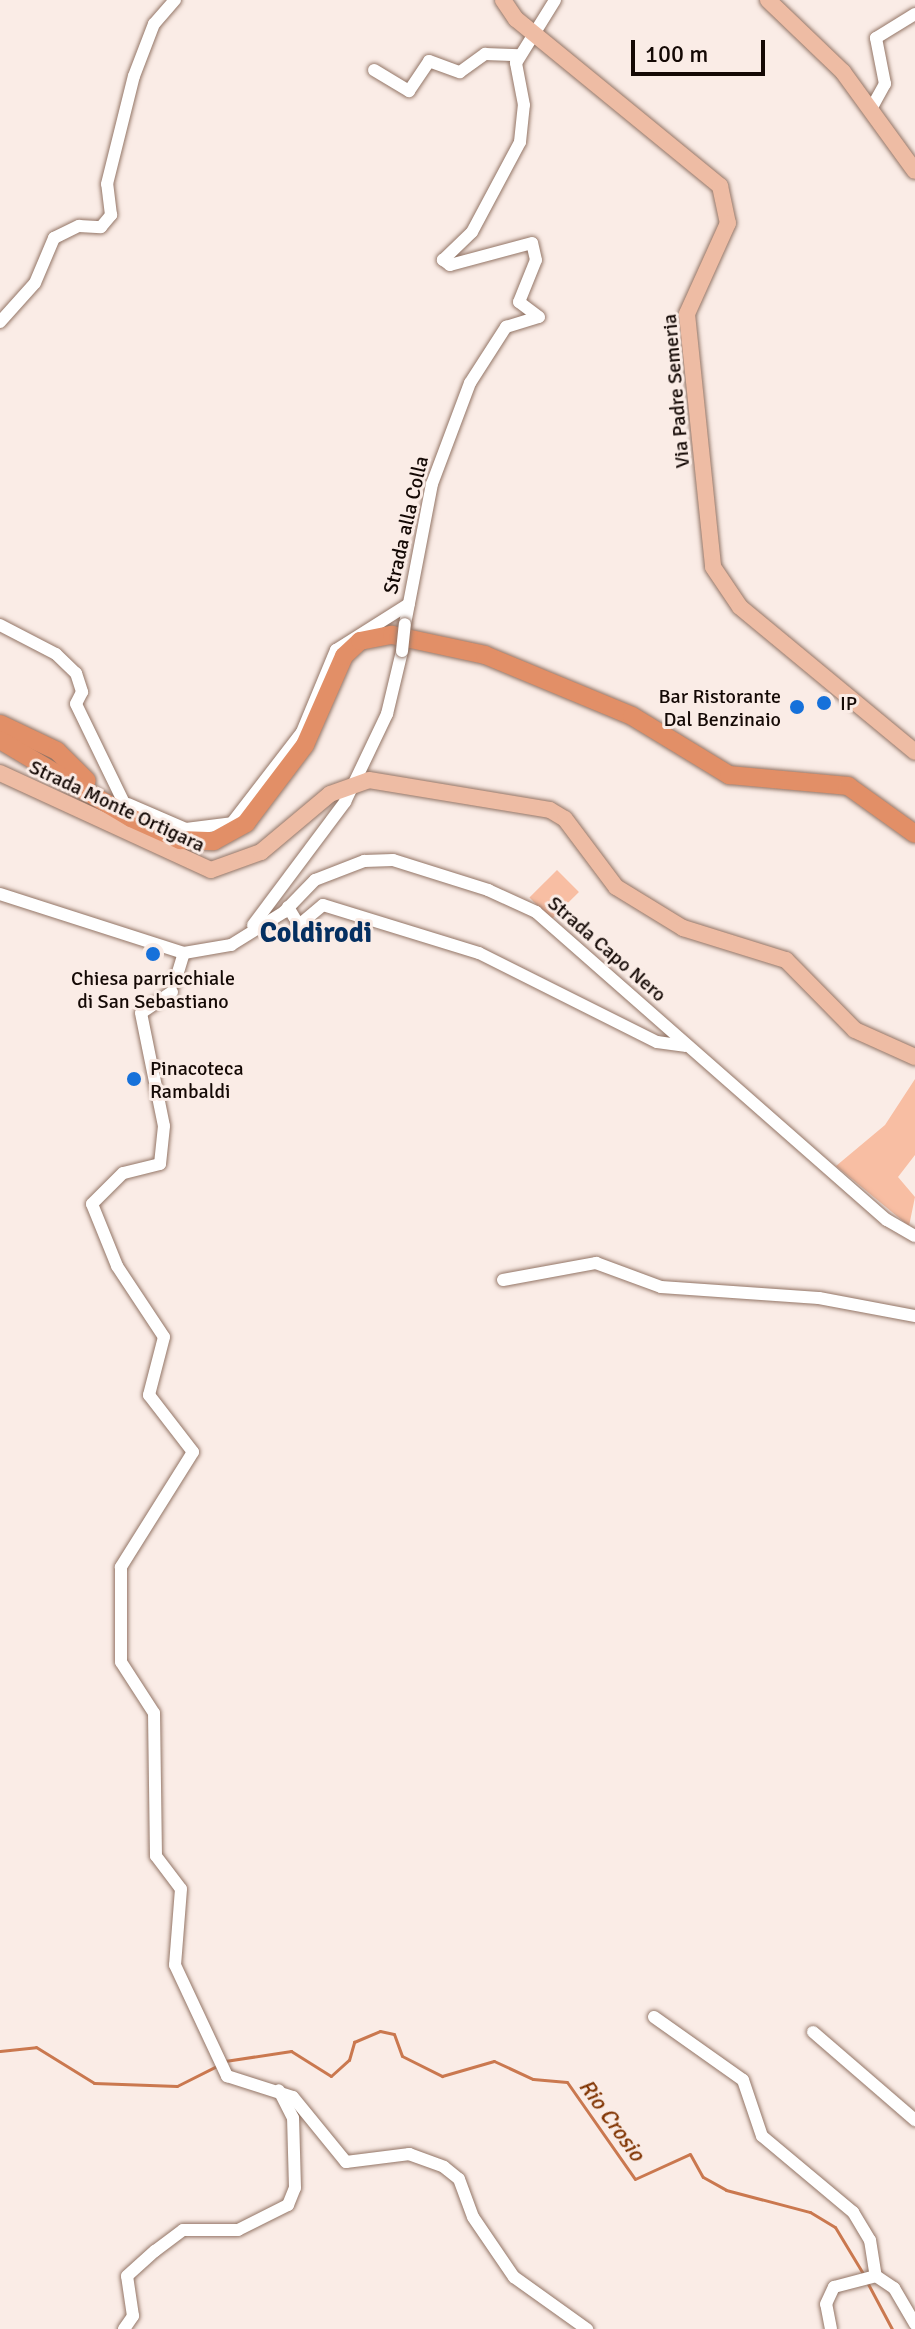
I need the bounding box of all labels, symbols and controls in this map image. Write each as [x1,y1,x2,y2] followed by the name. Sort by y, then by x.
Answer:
[635,24,769,74] scale bar
[645,39,708,69] text: 100 m
[657,313,695,469] street label: Via Padre Semeria
[378,454,434,596] street label: Strada alla Colla
[659,684,781,731] place label: Bar Ristorante Dal Benzinaio
[840,691,857,715] place label: IP
[815,694,833,712] marker: IP
[788,698,806,716] marker: Bar Ristorante Dal Benzinaio
[25,755,209,857] street label: Strada Monte Ortigara
[543,891,671,1007] street label: Strada Capo Nero
[260,916,372,950] district label: Coldirodi
[144,945,162,963] marker: Chiesa parricchiale di San Sebastiano
[71,966,235,1013] place label: Chiesa parricchiale di San Sebastiano
[150,1056,244,1103] place label: Pinacoteca Rambaldi
[125,1070,143,1088] marker: Pinacoteca Rambaldi
[573,2074,651,2166] water label: Rio Crosio

